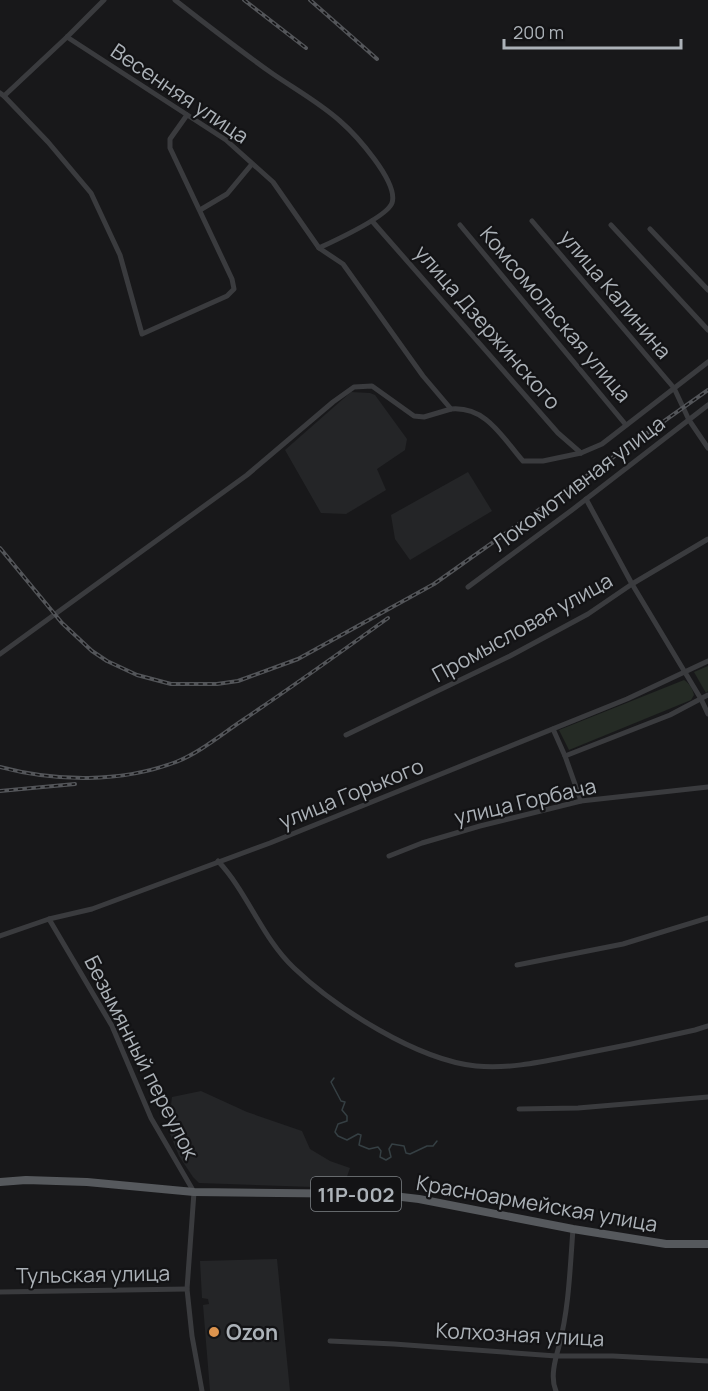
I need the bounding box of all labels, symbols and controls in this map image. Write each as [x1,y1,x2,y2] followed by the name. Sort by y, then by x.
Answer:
[504,12,681,50] scale bar
[513,20,564,44] text: 200 m
[106,36,254,150] street label: Весенняя улица
[474,220,638,408] street label: Комсомольская улица
[554,224,678,364] street label: улица Калинина
[409,239,567,415] street label: улица Дзержинского
[486,409,670,557] street label: Локомотивная улица
[427,566,617,688] street label: Промысловая улица
[275,751,427,835] street label: улица Горького
[451,771,599,831] street label: улица Горбача
[79,951,206,1164] street label: Безымянный переулок
[414,1168,660,1238] street label: Красноармейская улица
[311,1177,401,1211] road number: 11Р-002
[16,1259,170,1289] street label: Тульская улица
[435,1316,605,1352] street label: Колхозная улица
[226,1318,278,1346] place label: Ozon
[207,1325,221,1339] marker: Ozon

